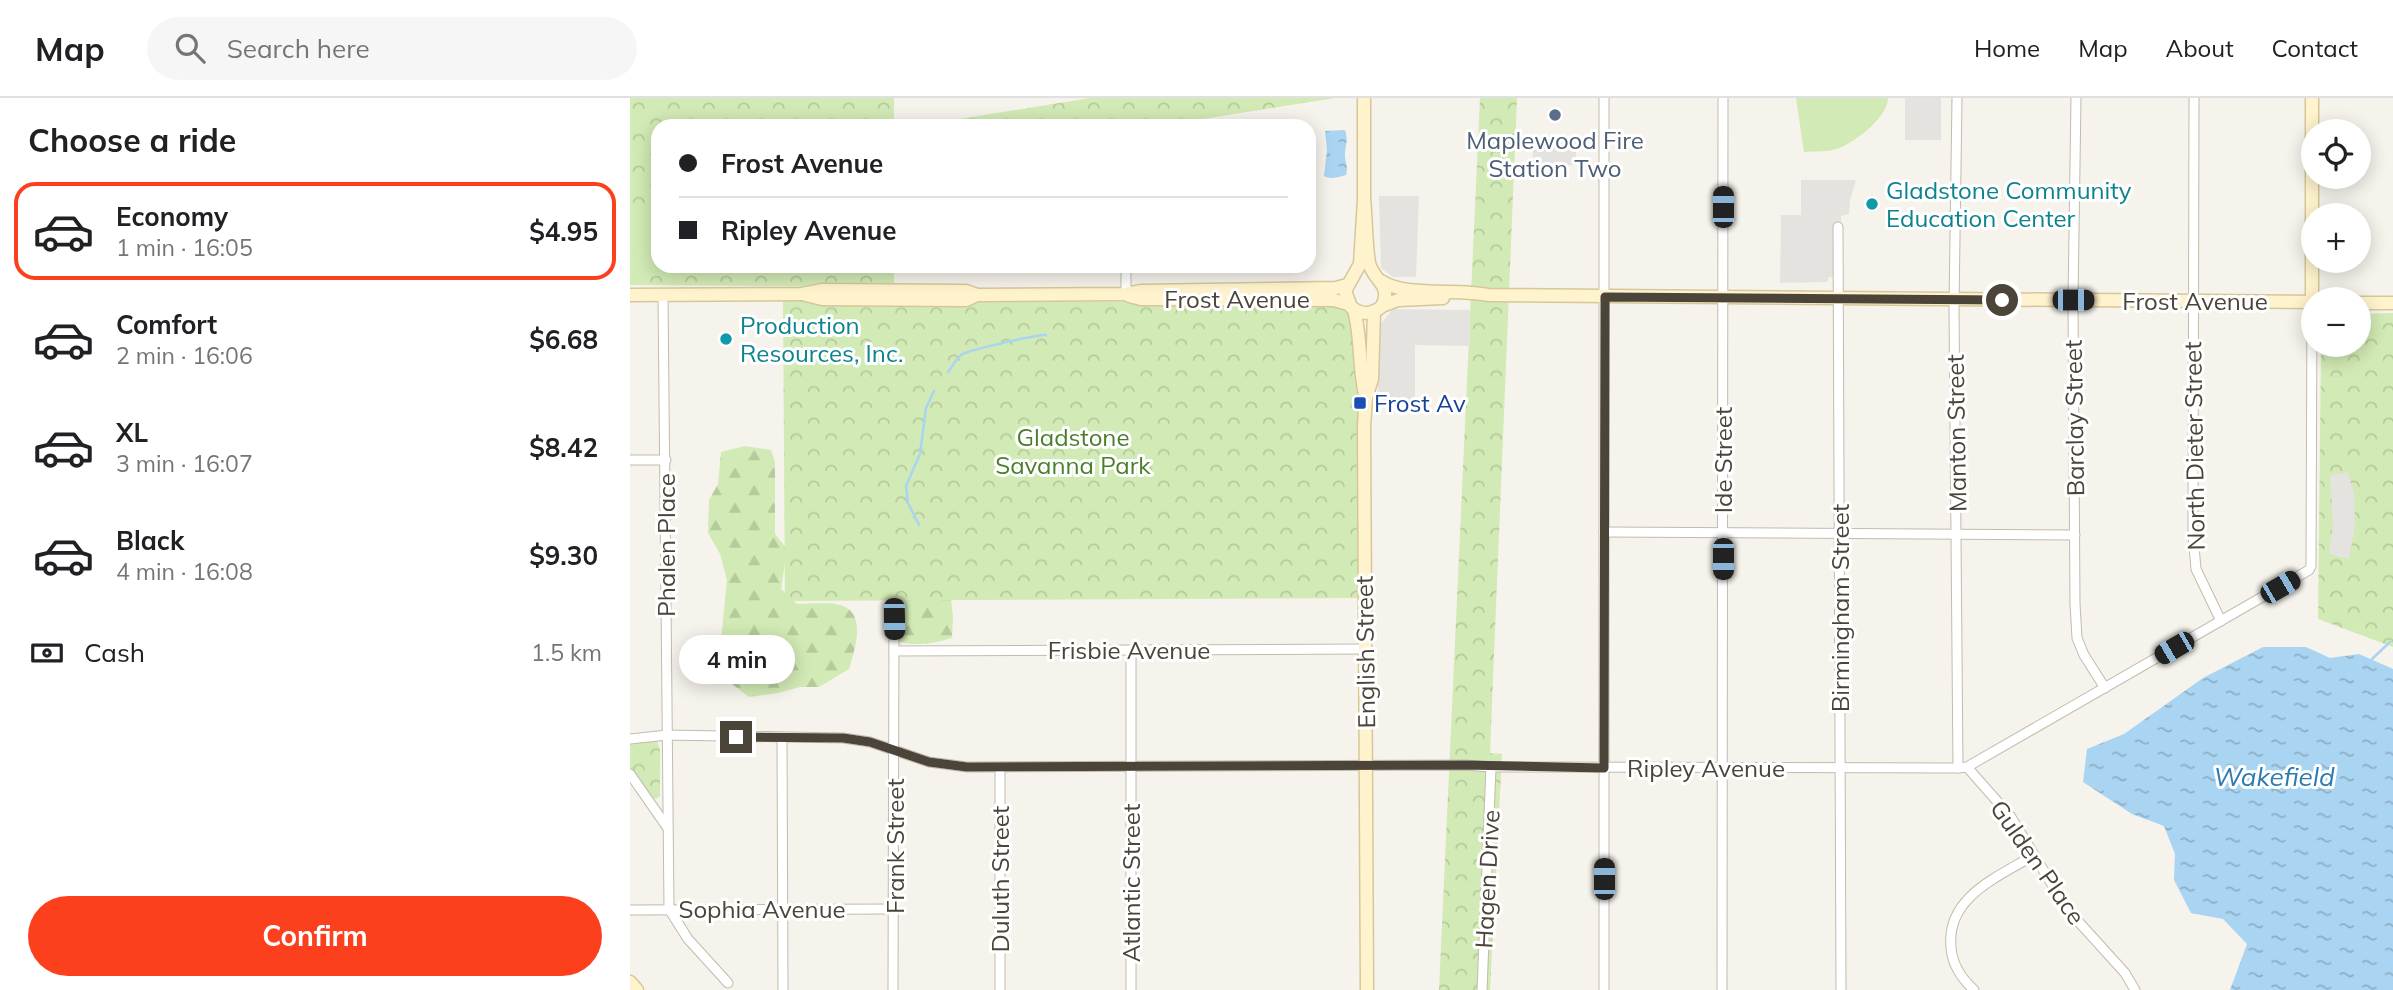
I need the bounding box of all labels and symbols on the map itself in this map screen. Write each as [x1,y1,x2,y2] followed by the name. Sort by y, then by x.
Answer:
[1547,107,1563,123] marker: Maplewood Fire Station Two
[1466,125,1644,183] place label: Maplewood Fire Station Two
[1886,175,2132,233] place label: Gladstone Community Education Center
[1713,186,1734,228] car
[1864,196,1880,212] marker: Gladstone Community Education Center
[1164,284,1310,314] street label: Frost Avenue
[1986,284,2018,316] route start
[2122,286,2268,316] street label: Frost Avenue
[2053,290,2095,311] car
[740,310,904,368] place label: Production Resources, Inc.
[718,331,734,347] marker: Production Resources, Inc.
[2058,339,2090,497] street label: Barclay Street
[2177,341,2211,551] street label: North Dieter Street
[1940,354,1972,512] street label: Manton Street
[1374,388,1466,418] place label: Frost Av
[1352,395,1368,411] marker: Frost Av
[1708,407,1738,513] street label: Ide Street
[995,422,1151,480] park label: Gladstone Savanna Park
[651,473,681,617] street label: Phalen Place
[1825,504,1855,712] street label: Birmingham Street
[1713,538,1734,580] car
[2257,567,2304,607] car
[1349,575,1381,729] street label: English Street
[884,598,905,640] car
[2151,628,2198,668] car
[1048,635,1210,665] street label: Frisbie Avenue
[678,636,794,684] callout: 4 min
[720,721,752,753] route end
[1627,753,1785,783] street label: Ripley Avenue
[2213,760,2335,793] water label: Wakefield
[880,778,910,914] street label: Frank Street
[1984,794,2092,930] street label: Gulden Place
[1116,804,1146,962] street label: Atlantic Street
[985,806,1015,952] street label: Duluth Street
[1468,809,1506,949] street label: Hagen Drive
[1594,858,1615,900] car
[678,894,846,924] street label: Sophia Avenue

